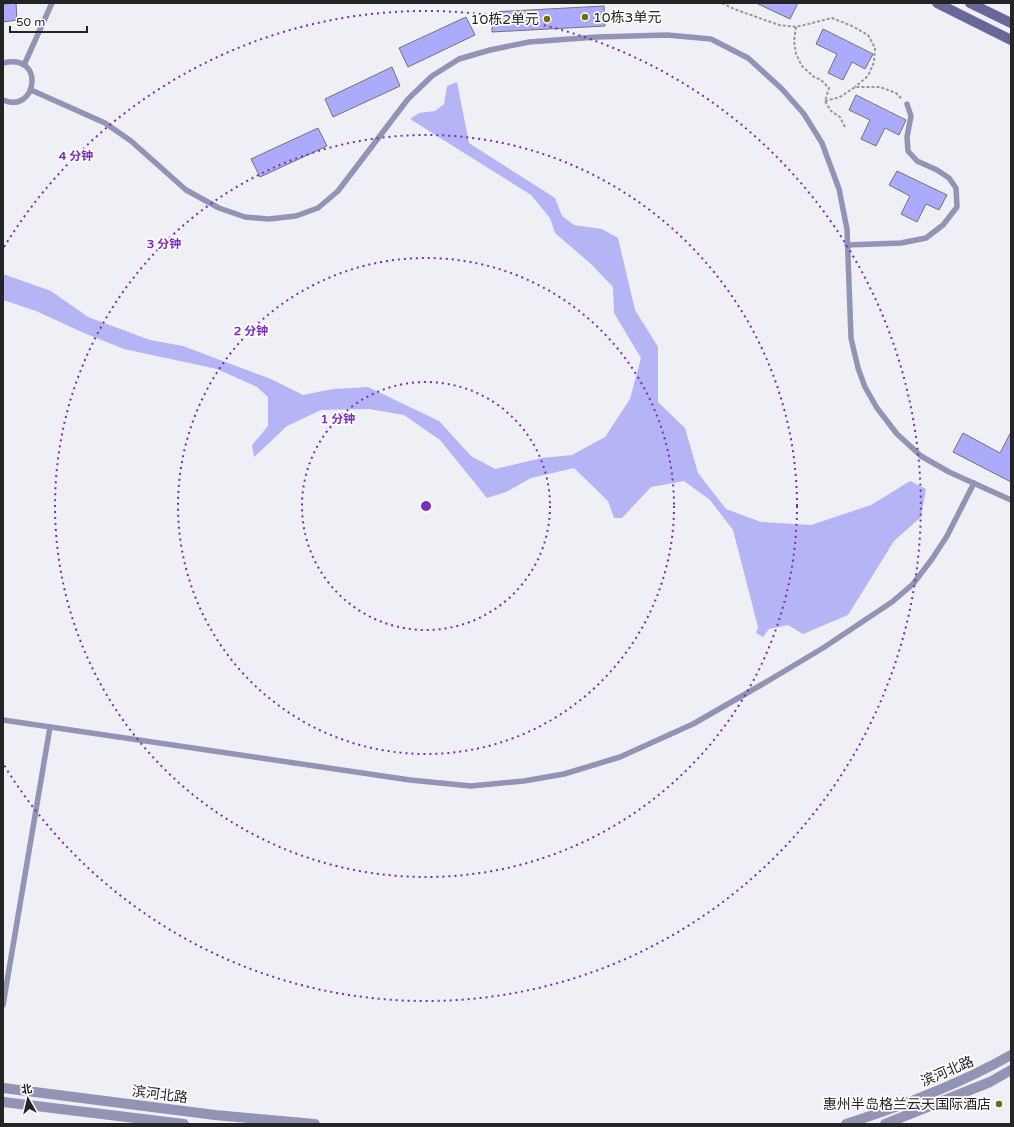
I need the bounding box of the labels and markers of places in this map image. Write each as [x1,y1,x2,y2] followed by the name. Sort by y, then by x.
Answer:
[593,9,661,26] place label: 10栋3单元
[471,11,539,28] place label: 10栋2单元
[580,12,590,22] marker: 10栋3单元
[542,14,552,24] marker: 10栋2单元
[419,499,433,513] centre of rings
[823,1096,991,1113] place label: 惠州半岛格兰云天国际酒店
[994,1099,1004,1109] marker: 惠州半岛格兰云天国际酒店

